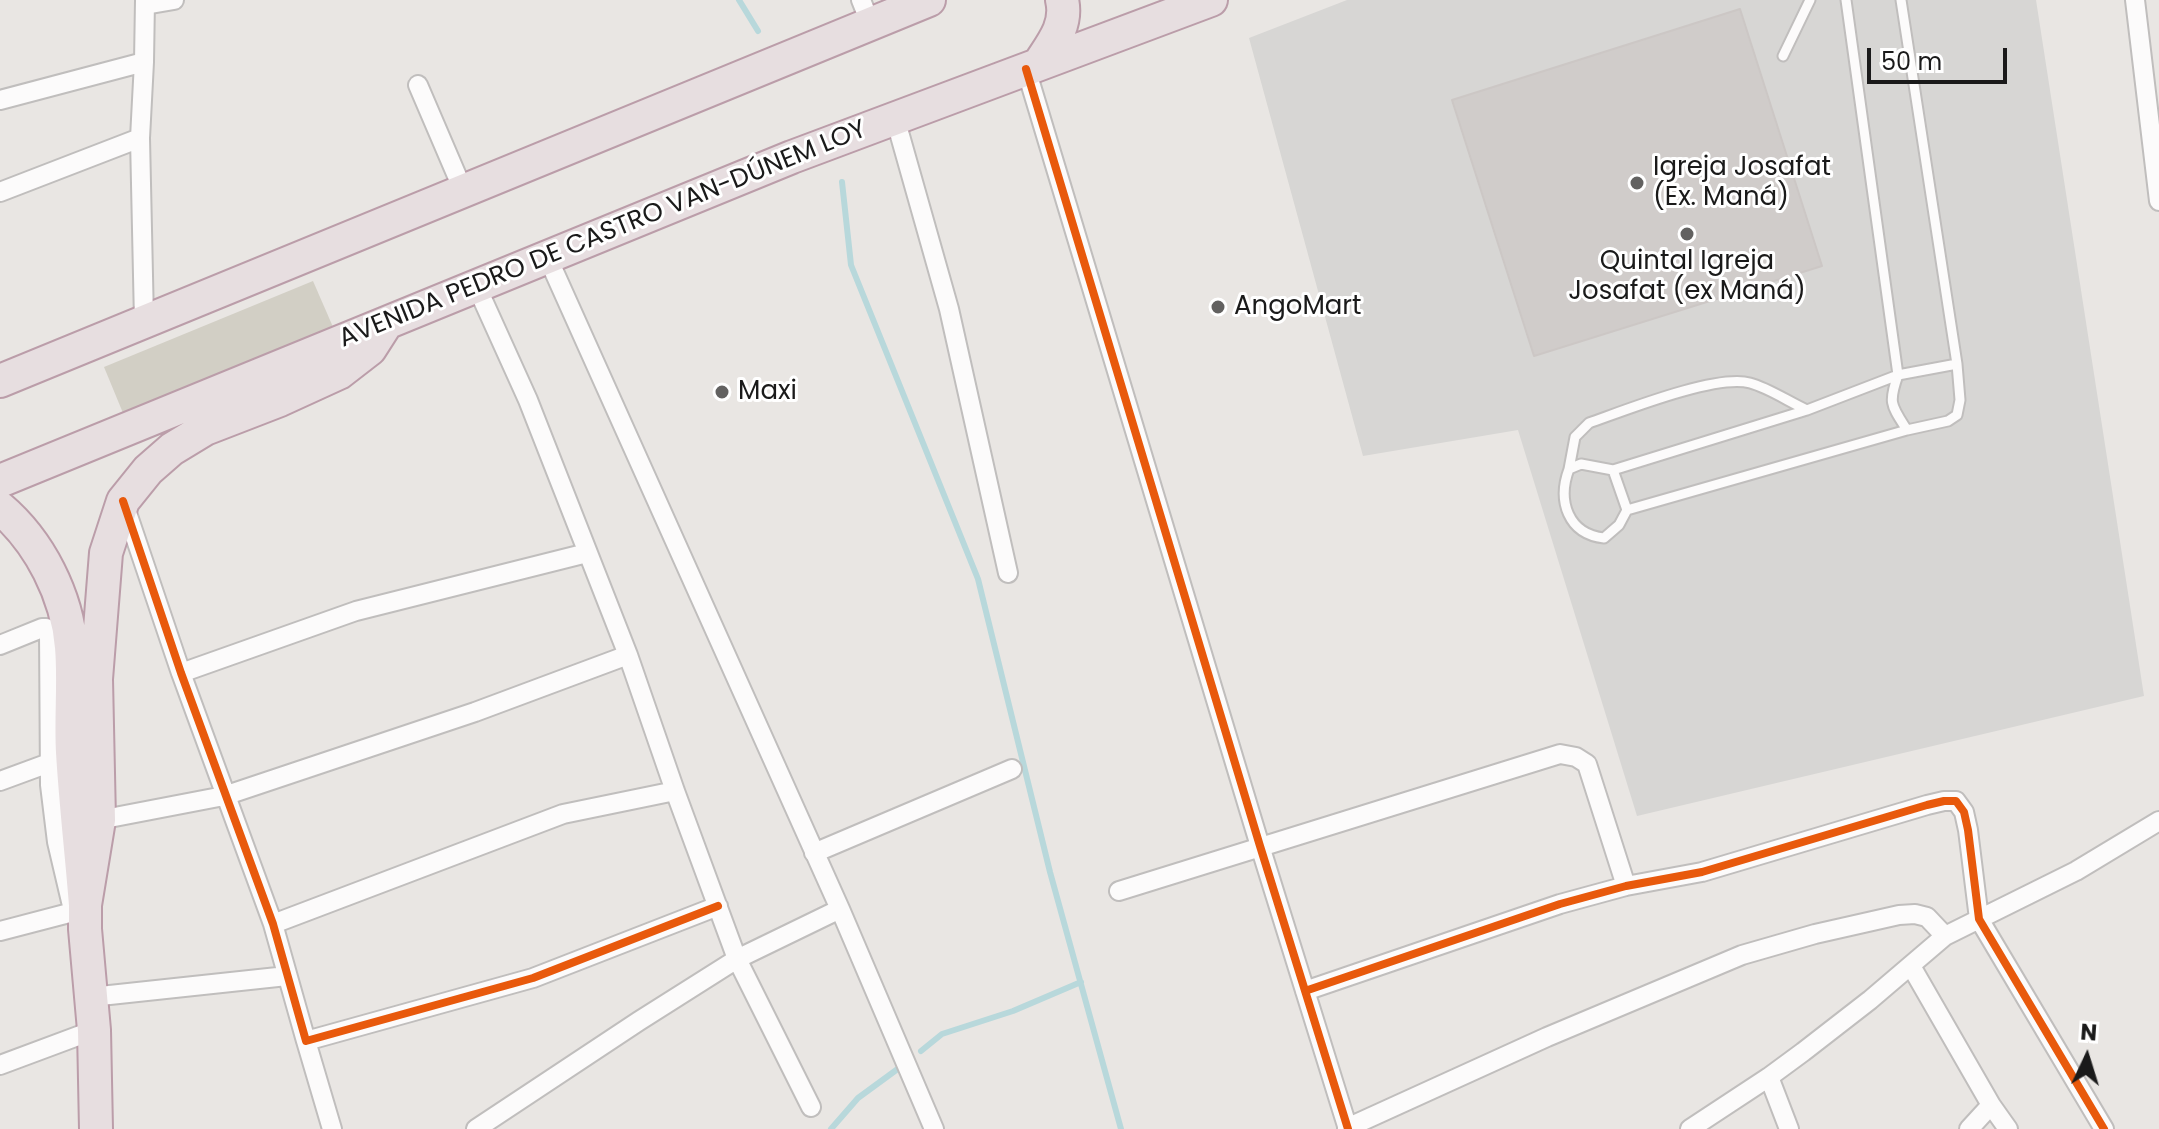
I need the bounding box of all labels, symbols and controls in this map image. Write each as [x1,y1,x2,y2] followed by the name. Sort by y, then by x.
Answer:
[1871,32,2011,82] scale bar
[1881,45,1942,78] text: 50 m
[335,114,871,356] street label: AVENIDA PEDRO DE CASTRO VAN-DÚNEM LOY
[1653,152,1831,214] place label: Igreja Josafat (Ex. Maná)
[1628,174,1646,192] marker: Igreja Josafat (Ex. Maná)
[1678,225,1696,243] marker: Quintal Igreja Josafat (ex Maná)
[1568,246,1806,308] place label: Quintal Igreja Josafat (ex Maná)
[1234,291,1362,323] place label: AngoMart
[1209,298,1227,316] marker: AngoMart
[738,376,797,408] place label: Maxi
[713,383,731,401] marker: Maxi
[2047,1017,2127,1097] north arrow
[2079,1017,2098,1049] text: N

